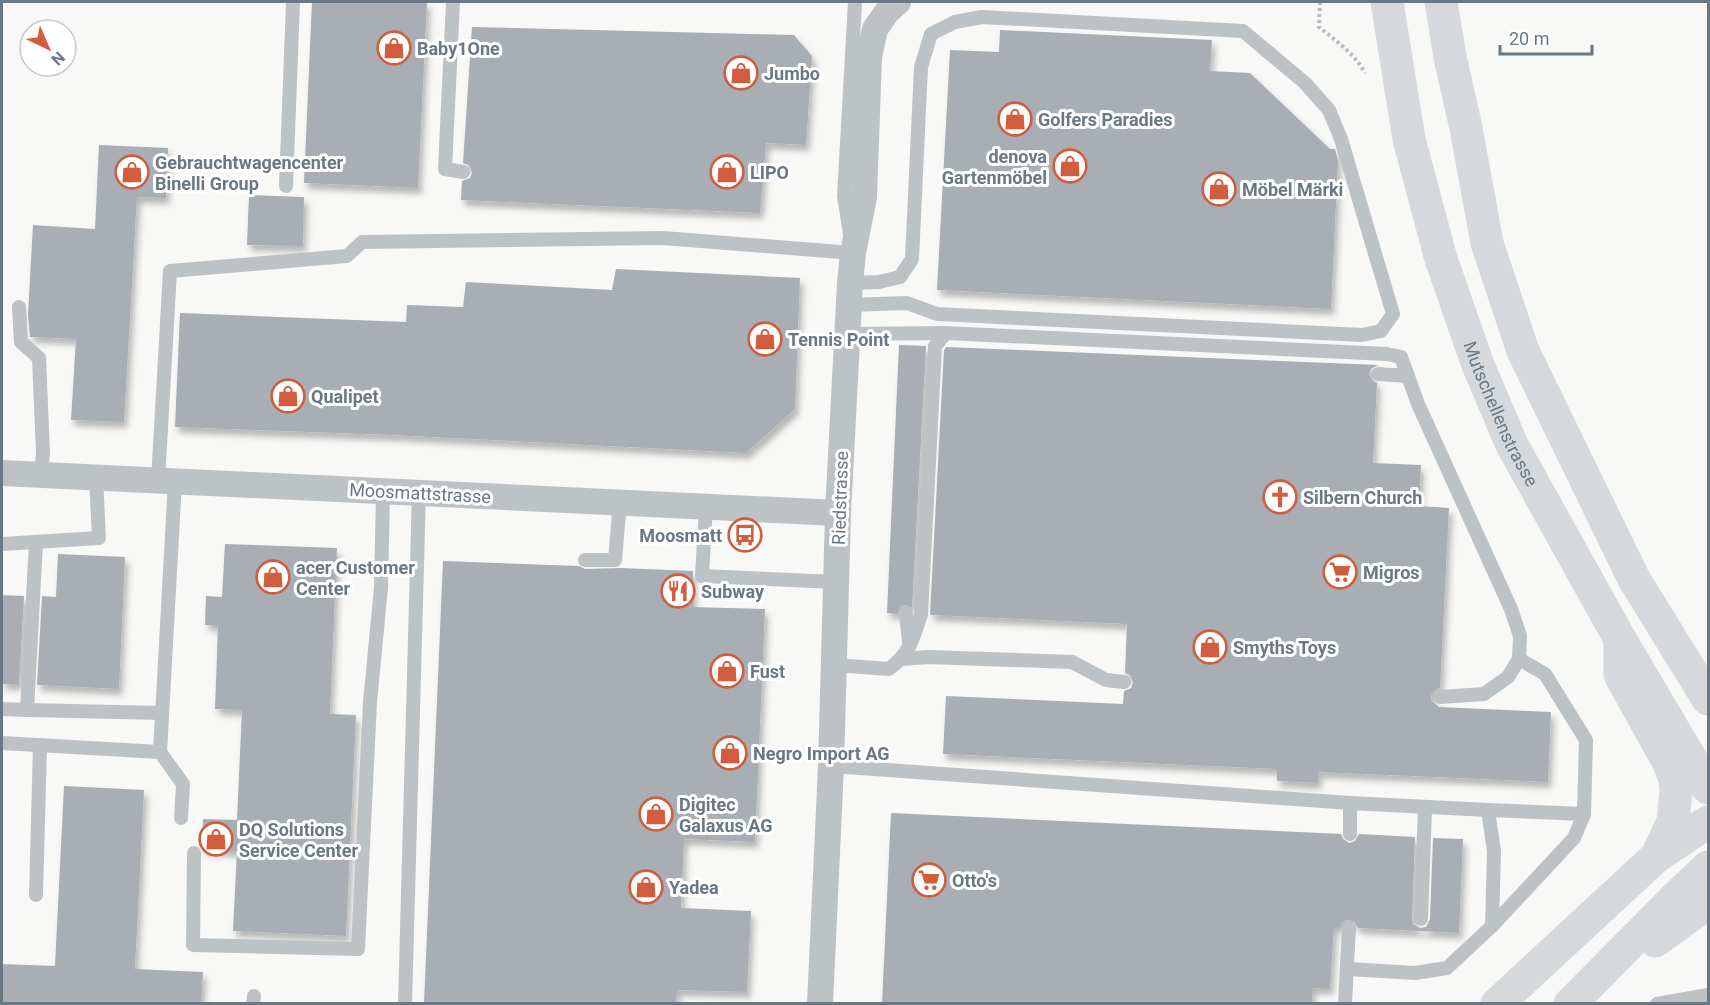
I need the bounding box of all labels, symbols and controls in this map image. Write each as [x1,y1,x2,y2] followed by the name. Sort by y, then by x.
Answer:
[18,18,78,78] north arrow
[1500,18,1592,56] scale bar
[1509,28,1549,49] text: 20 m
[376,30,412,66] shop icon: Baby1One
[417,38,500,59] place label: Baby1One
[47,48,69,69] text: N
[723,55,759,91] shop icon: Jumbo
[764,63,820,84] place label: Jumbo
[997,101,1033,137] shop icon: Golfers Paradies
[1038,109,1172,130] place label: Golfers Paradies
[942,146,1047,188] place label: denova Gartenmöbel
[1052,148,1088,184] shop icon: denova Gartenmöbel
[155,152,344,194] place label: Gebrauchtwagencenter Binelli Group
[114,154,150,190] shop icon: Gebrauchtwagencenter Binelli Group
[709,154,745,190] shop icon: LIPO
[750,162,789,183] place label: LIPO
[1201,171,1237,207] shop icon: Möbel Märki
[1242,179,1343,200] place label: Möbel Märki
[747,321,783,357] shop icon: Tennis Point
[788,329,889,350] place label: Tennis Point
[1460,338,1543,490] street label: Mutschellenstrasse
[270,378,306,414] shop icon: Qualipet
[311,386,379,407] place label: Qualipet
[828,451,852,545] street label: Riedstrasse
[349,479,491,507] street label: Moosmattstrasse
[1262,479,1298,515] church icon: Silbern Church
[1303,487,1422,508] place label: Silbern Church
[727,517,763,553] bus stop icon: Moosmatt
[639,525,722,546] place label: Moosmatt
[1322,554,1358,590] supermarket icon: Migros
[296,557,415,599] place label: acer Customer Center
[255,559,291,595] shop icon: acer Customer Center
[1363,562,1420,583] place label: Migros
[660,573,696,609] restaurant icon: Subway
[701,581,765,602] place label: Subway
[1192,629,1228,665] shop icon: Smyths Toys
[1233,637,1336,658] place label: Smyths Toys
[709,653,745,689] shop icon: Fust
[750,661,785,682] place label: Fust
[712,735,748,771] shop icon: Negro Import AG
[753,743,890,764] place label: Negro Import AG
[679,794,772,836] place label: Digitec Galaxus AG
[638,796,674,832] shop icon: Digitec Galaxus AG
[239,819,358,861] place label: DQ Solutions Service Center
[198,821,234,857] shop icon: DQ Solutions Service Center
[911,862,947,898] supermarket icon: Otto's
[628,869,664,905] shop icon: Yadea
[952,870,997,891] place label: Otto's
[669,877,719,898] place label: Yadea

